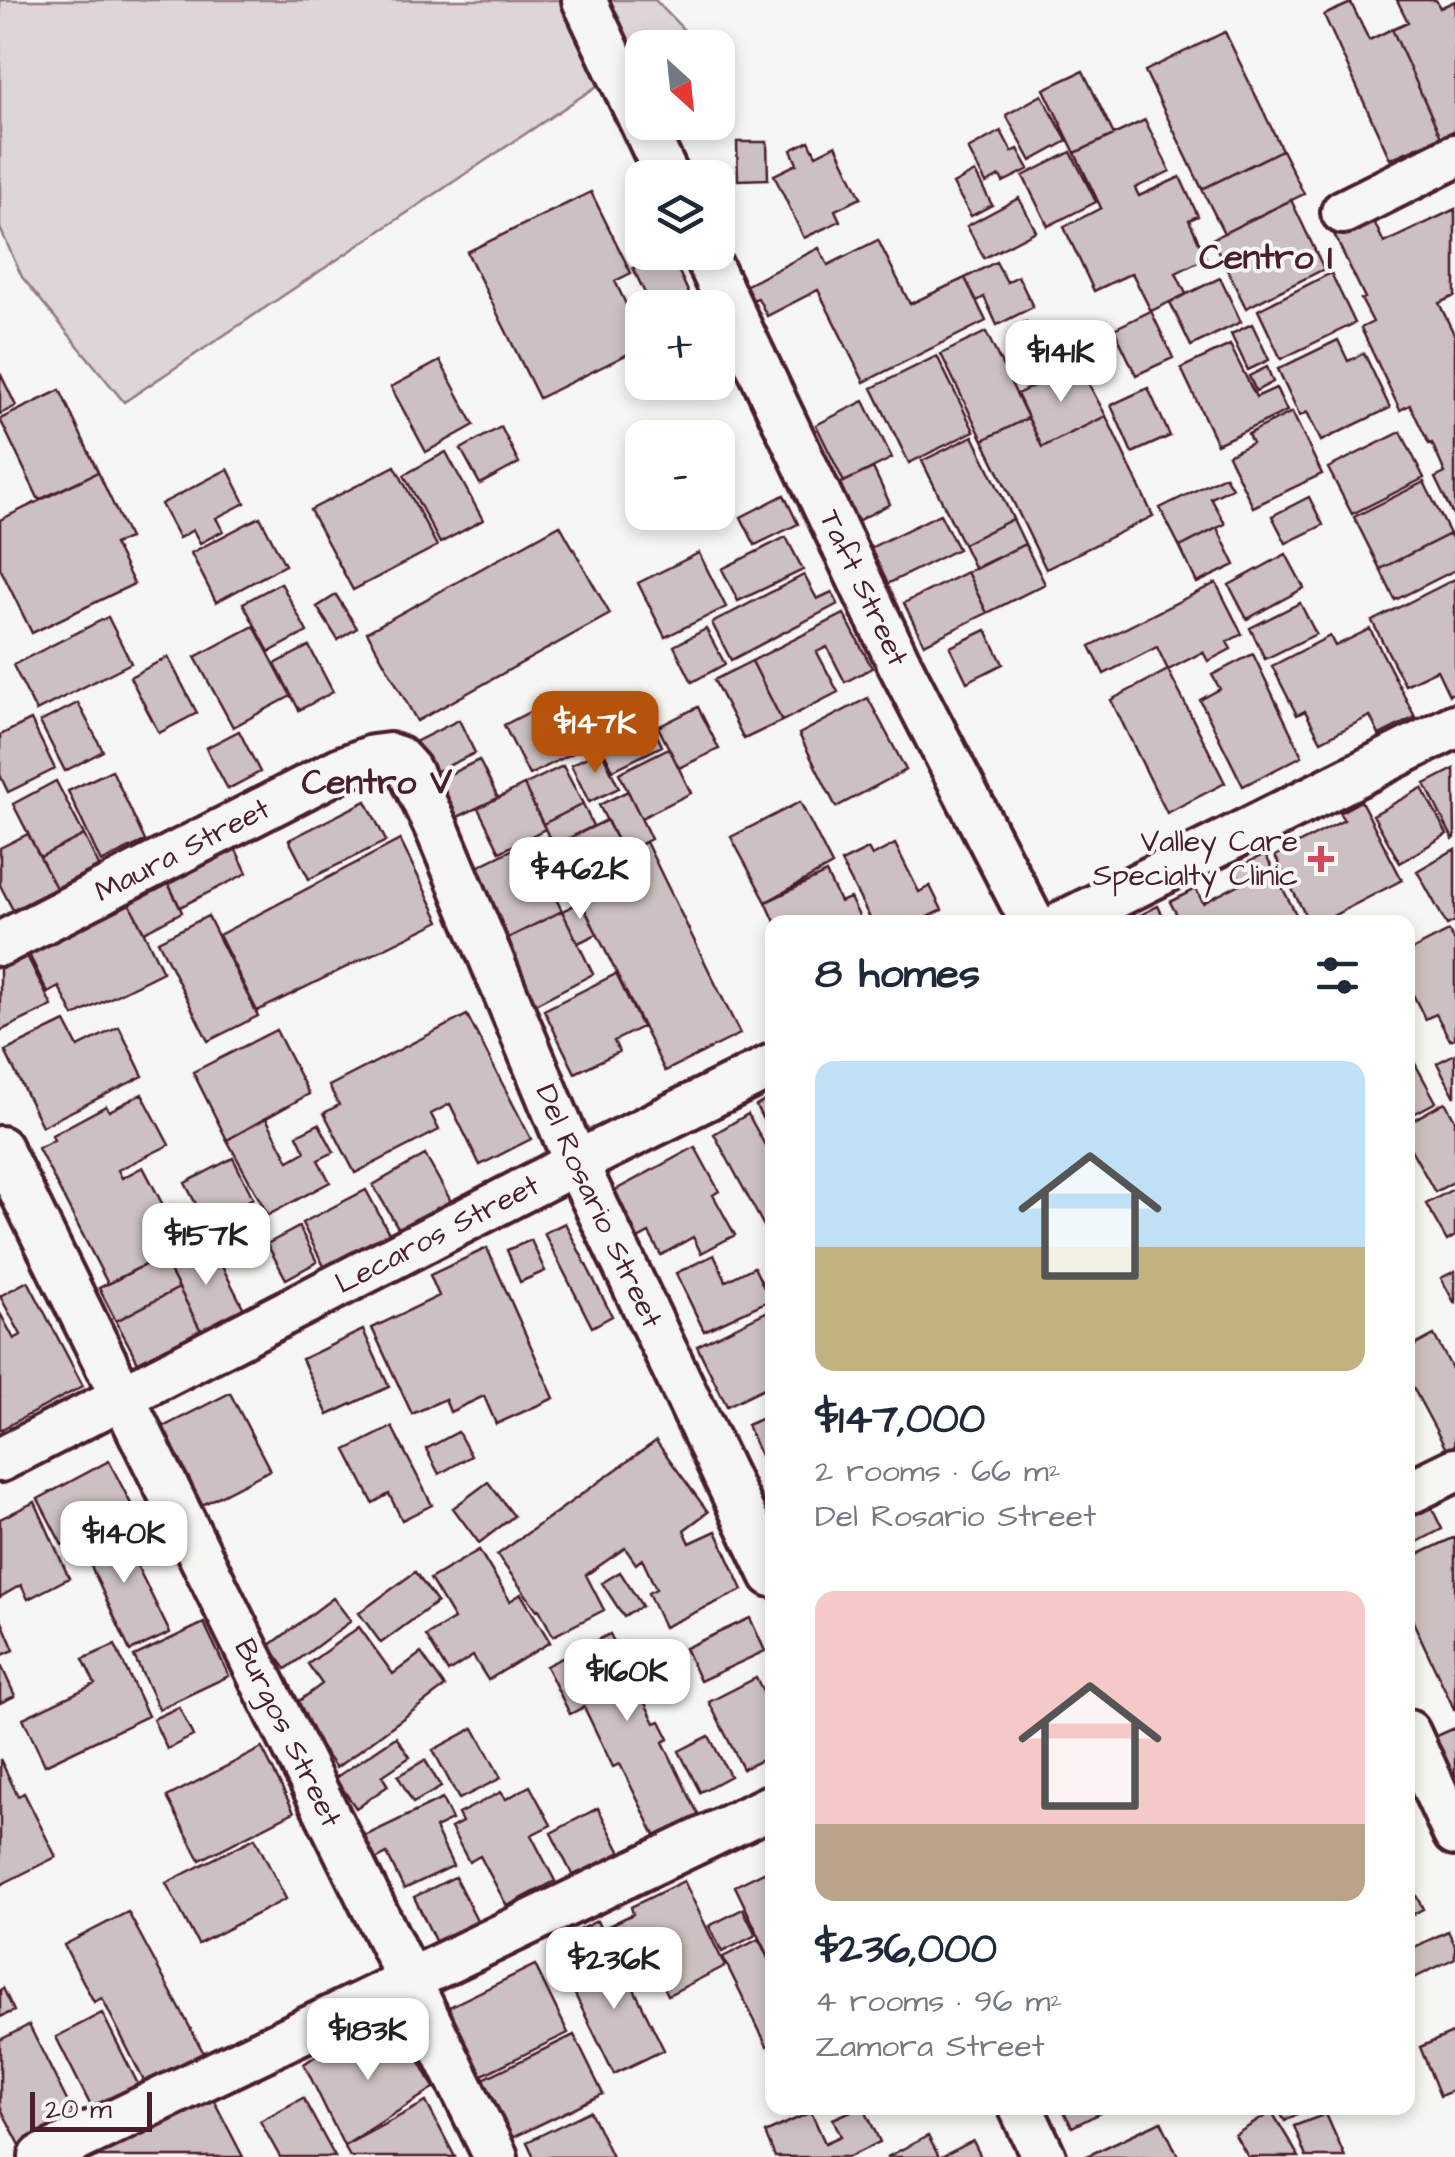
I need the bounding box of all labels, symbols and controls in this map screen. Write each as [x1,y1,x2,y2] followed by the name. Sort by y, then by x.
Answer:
[625,30,735,140] north arrow
[625,30,735,530] map controls
[625,160,735,270] button: layers
[1199,233,1333,282] district label: Centro I
[625,290,735,400] button: +
[991,320,1131,405] pin: $141K
[1027,330,1095,375] text: $141K
[625,420,735,530] button: −
[808,503,919,673] street label: Taft Street
[525,691,665,776] pin: $147K
[554,701,636,746] text: $147K
[302,758,452,807] district label: Centro V
[87,788,277,913] street label: Maura Street
[1093,821,1298,898] place label: Valley Care Specialty Clinic
[510,837,650,922] pin: $462K
[1308,846,1334,872] marker: Valley Care Specialty Clinic
[531,847,629,892] text: $462K
[815,946,980,1004] text: 8 homes
[1310,948,1365,1003] icon: filters
[525,1078,672,1335] street label: Del Rosario Street
[1000,1126,1180,1306] icon: home
[328,1164,547,1305] street label: Lecaros Street
[136,1203,276,1288] pin: $157K
[164,1213,248,1258] text: $157K
[815,1391,985,1449] text: $147,000
[815,1449,1061,1494] text: 2 rooms · 66 m²
[815,1494,1096,1539] text: Del Rosario Street
[54,1501,194,1586] pin: $140K
[82,1511,166,1556] text: $140K
[224,1632,352,1834] street label: Burgos Street
[557,1639,697,1724] pin: $160K
[586,1649,668,1694] text: $160K
[1000,1656,1180,1836] icon: home
[815,1921,997,1979] text: $236,000
[544,1927,684,2012] pin: $236K
[568,1937,660,1982] text: $236K
[815,1979,1062,2024] text: 4 rooms · 96 m²
[298,1998,438,2083] pin: $183K
[329,2008,407,2053] text: $183K
[815,2024,1045,2069] text: Zamora Street
[30,2087,152,2132] scale bar
[45,2090,112,2129] text: 20 m

